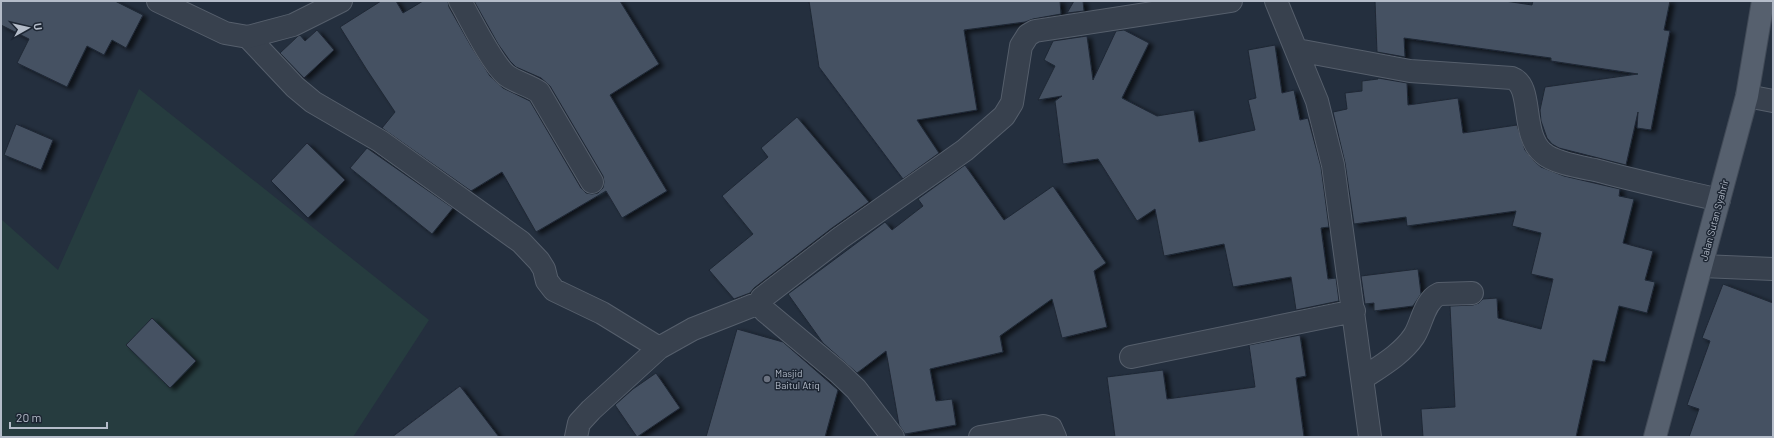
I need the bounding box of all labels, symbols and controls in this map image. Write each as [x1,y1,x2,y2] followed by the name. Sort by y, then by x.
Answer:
[8,8,48,48] north arrow
[31,22,45,31] text: U
[1697,178,1731,262] street label: Jalan Sutan Syahrir
[775,367,820,391] place label: Masjid Baitul Atiq
[762,374,772,384] marker: Masjid Baitul Atiq
[10,404,107,430] scale bar
[16,410,42,424] text: 20 m

